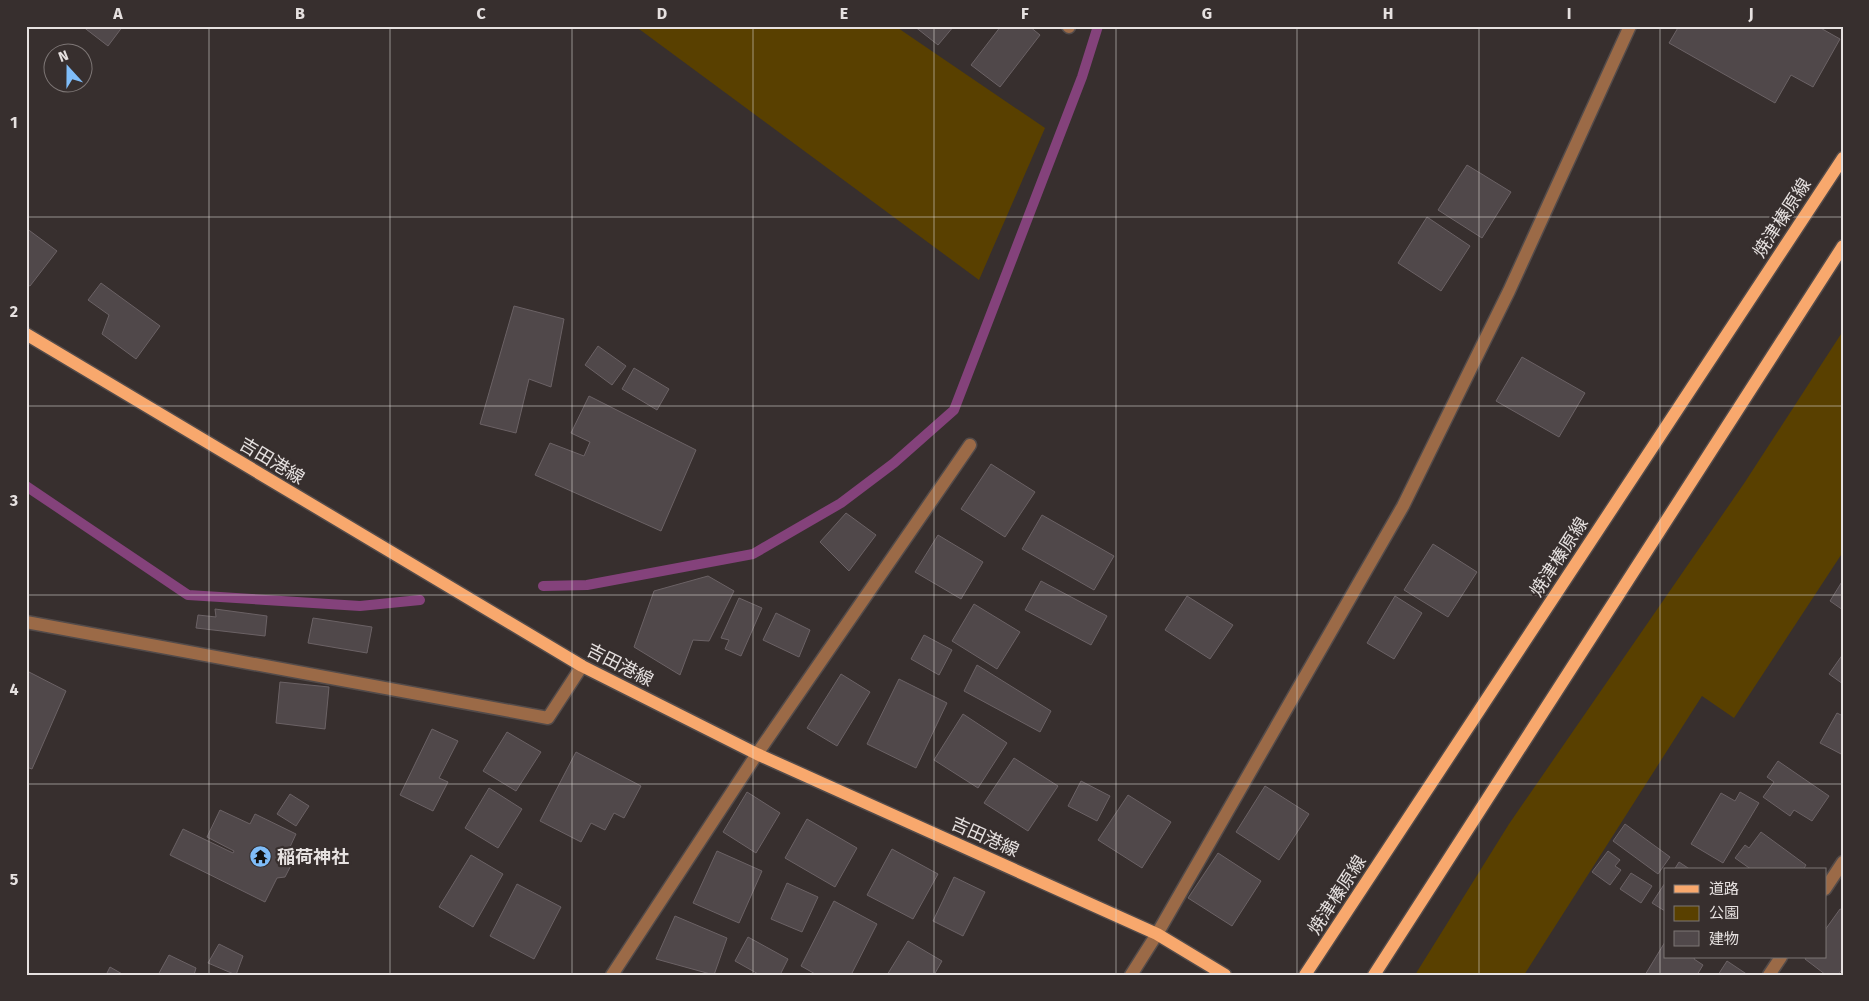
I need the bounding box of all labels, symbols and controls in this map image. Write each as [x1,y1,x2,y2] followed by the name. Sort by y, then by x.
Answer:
[112,4,123,23] text: A
[295,4,305,23] text: B
[476,4,486,23] text: C
[657,4,667,23] text: D
[840,4,848,23] text: E
[1021,4,1029,23] text: F
[1202,4,1212,23] text: G
[1383,4,1393,23] text: H
[1567,4,1571,23] text: I
[1747,4,1754,23] text: J
[42,42,92,92] north arrow
[56,47,71,66] text: N
[10,113,18,132] text: 1
[1748,174,1816,262] street label: 焼津榛原線
[10,302,18,321] text: 2
[235,433,309,489] street label: 吉田港線
[9,491,18,510] text: 3
[1525,513,1593,601] street label: 焼津榛原線
[583,639,657,691] street label: 吉田港線
[9,680,19,699] text: 4
[948,812,1022,862] street label: 吉田港線
[249,845,273,869] temple icon: 稲荷神社
[277,846,349,868] place label: 稲荷神社
[1303,851,1371,939] street label: 焼津榛原線
[1664,868,1826,958] legend
[10,870,19,889] text: 5
[1709,880,1739,898] text: 道路
[1709,904,1739,922] text: 公園
[1709,930,1739,948] text: 建物

